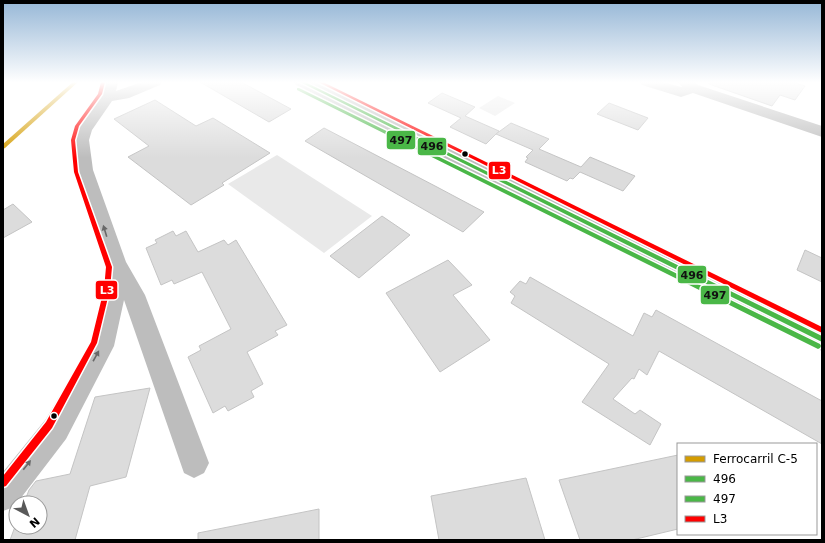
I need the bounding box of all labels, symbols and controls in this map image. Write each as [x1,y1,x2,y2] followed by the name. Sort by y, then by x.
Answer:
[386,130,416,150] line badge: 497
[390,134,412,147] text: 497
[417,137,447,156] line badge: 496
[421,140,444,153] text: 496
[460,149,470,159] unlabelled marker
[488,161,511,180] line badge: L3
[492,164,506,177] text: L3
[102,224,108,236] one-way arrow
[677,265,707,284] line badge: 496
[681,269,704,282] text: 496
[95,280,118,300] line badge: L3
[100,284,114,297] text: L3
[700,285,730,305] line badge: 497
[704,289,726,302] text: 497
[93,350,100,362] one-way arrow
[49,411,59,421] unlabelled marker
[677,443,817,535] legend
[713,452,798,466] text: Ferrocarril C-5
[23,460,31,471] one-way arrow
[713,472,736,486] text: 496
[713,492,736,506] text: 497
[8,495,48,535] north arrow
[713,512,727,526] text: L3
[26,514,42,530] text: N

